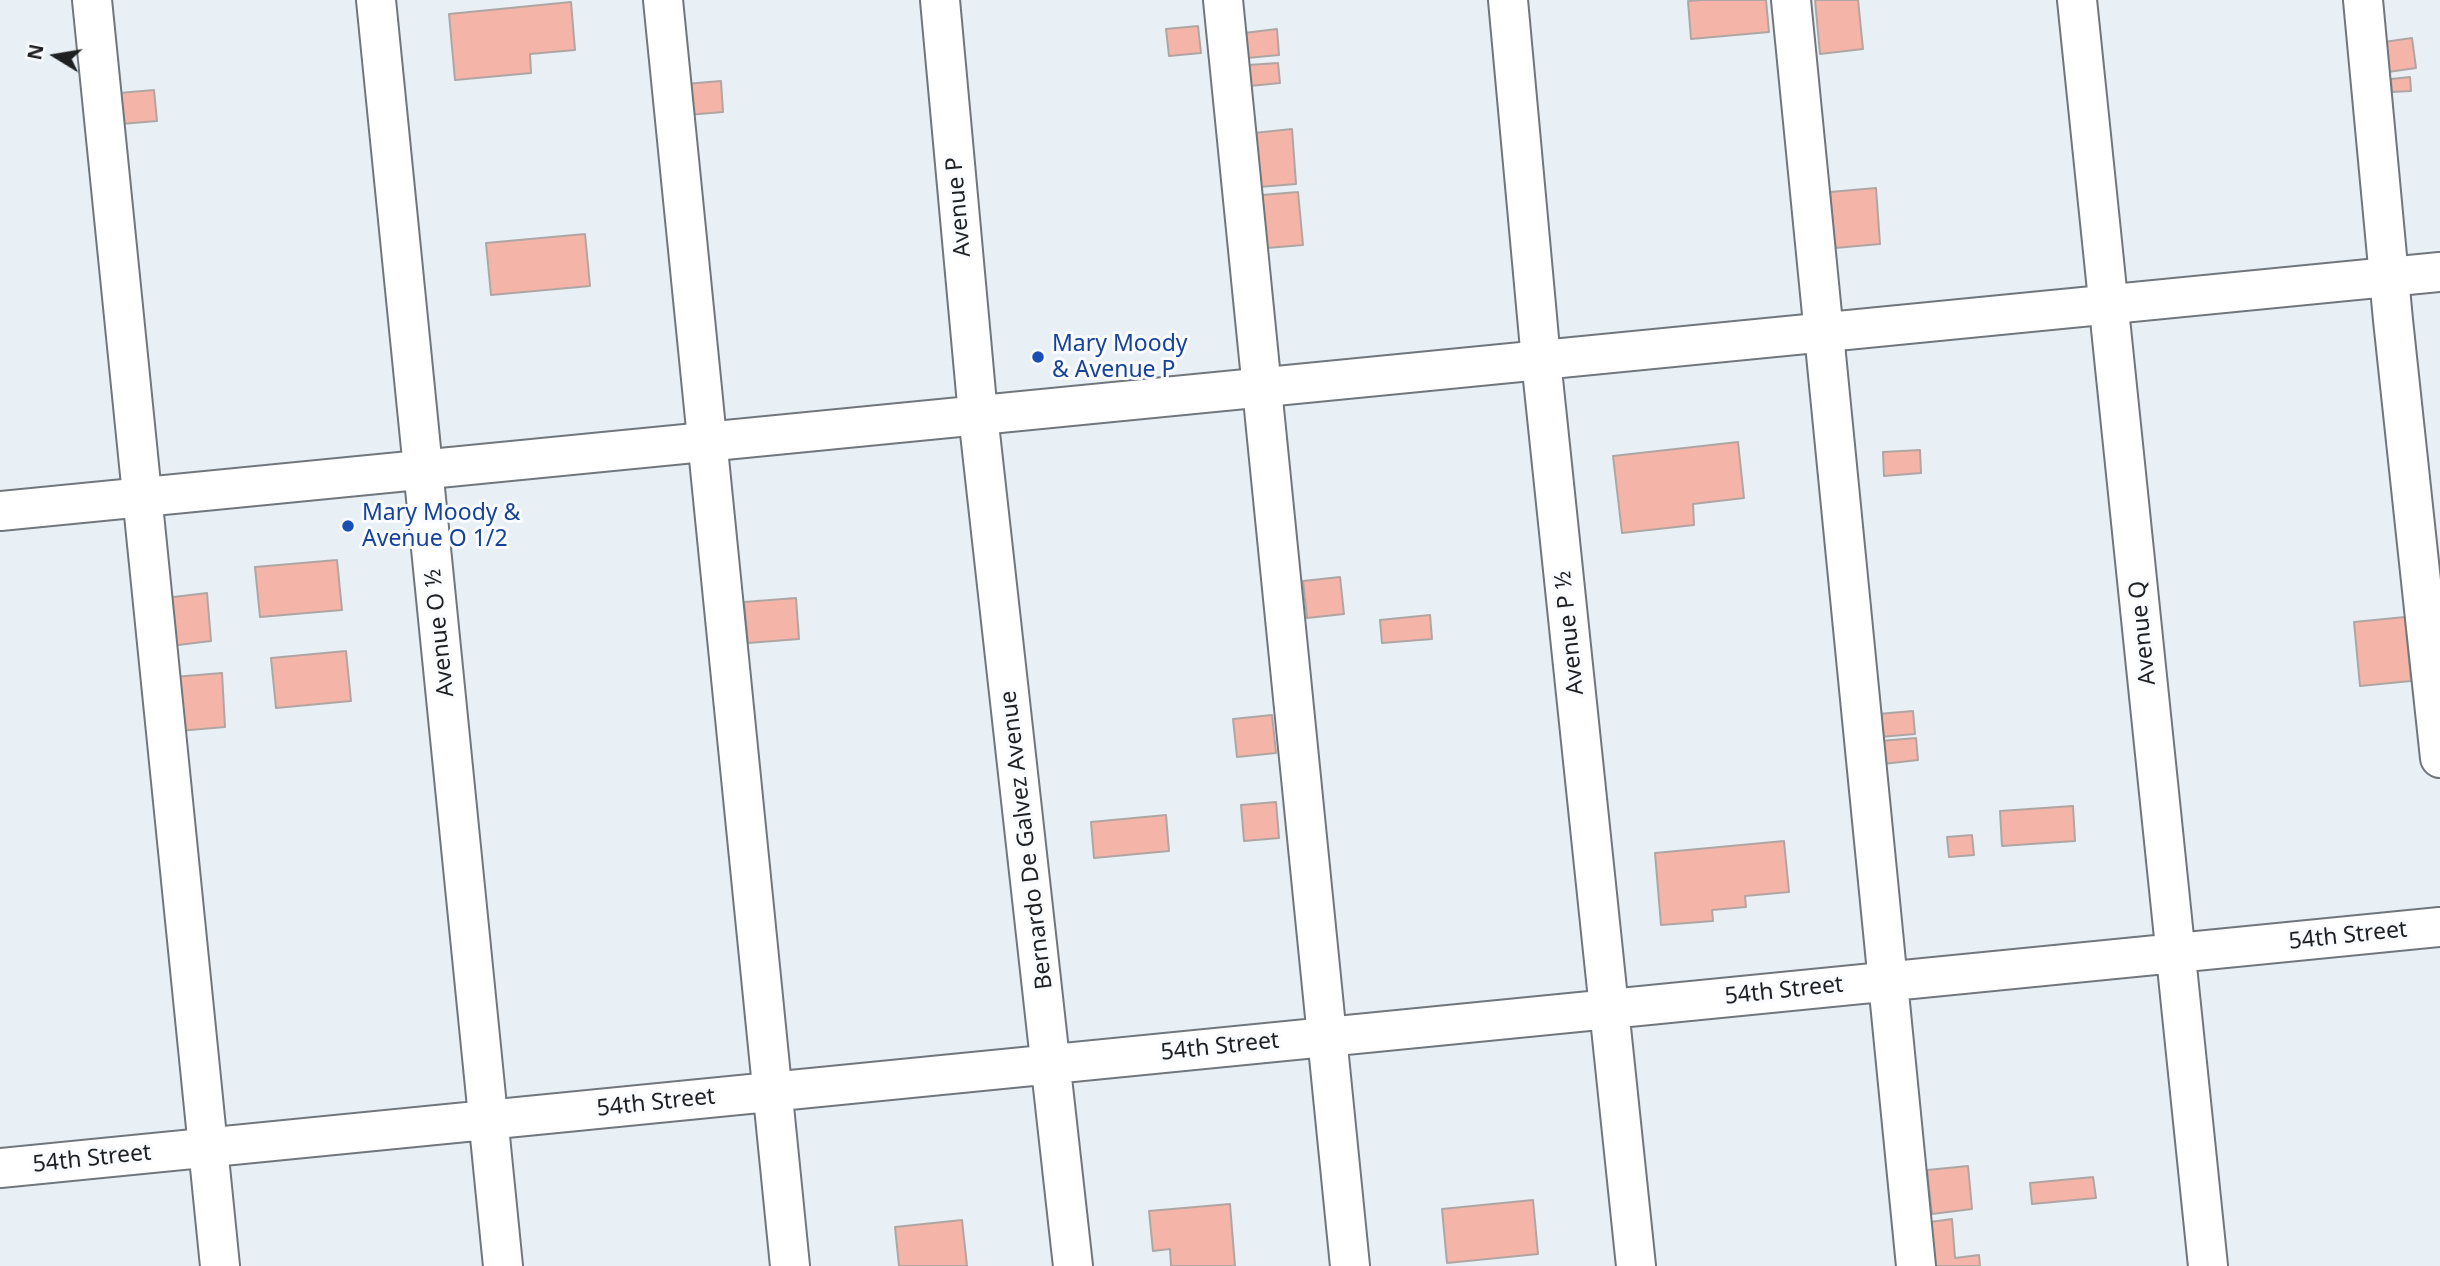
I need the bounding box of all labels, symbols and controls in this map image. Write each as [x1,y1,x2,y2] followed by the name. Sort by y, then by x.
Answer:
[21,21,91,91] north arrow
[21,42,50,62] text: N
[941,156,977,258] street label: Avenue P
[1052,330,1188,384] place label: Mary Moody & Avenue P
[1030,349,1046,365] marker: Mary Moody & Avenue P
[362,499,520,553] place label: Mary Moody & Avenue O 1/2
[340,518,356,534] marker: Mary Moody & Avenue O 1/2
[420,568,460,698] street label: Avenue O ½
[1550,570,1590,696] street label: Avenue P ½
[2124,579,2162,687] street label: Avenue Q
[995,689,1059,991] street label: Bernardo De Galvez Avenue
[2287,916,2409,956] street label: 54th Street
[1723,971,1845,1011] street label: 54th Street
[1159,1027,1281,1067] street label: 54th Street
[595,1083,717,1123] street label: 54th Street
[31,1139,153,1179] street label: 54th Street

